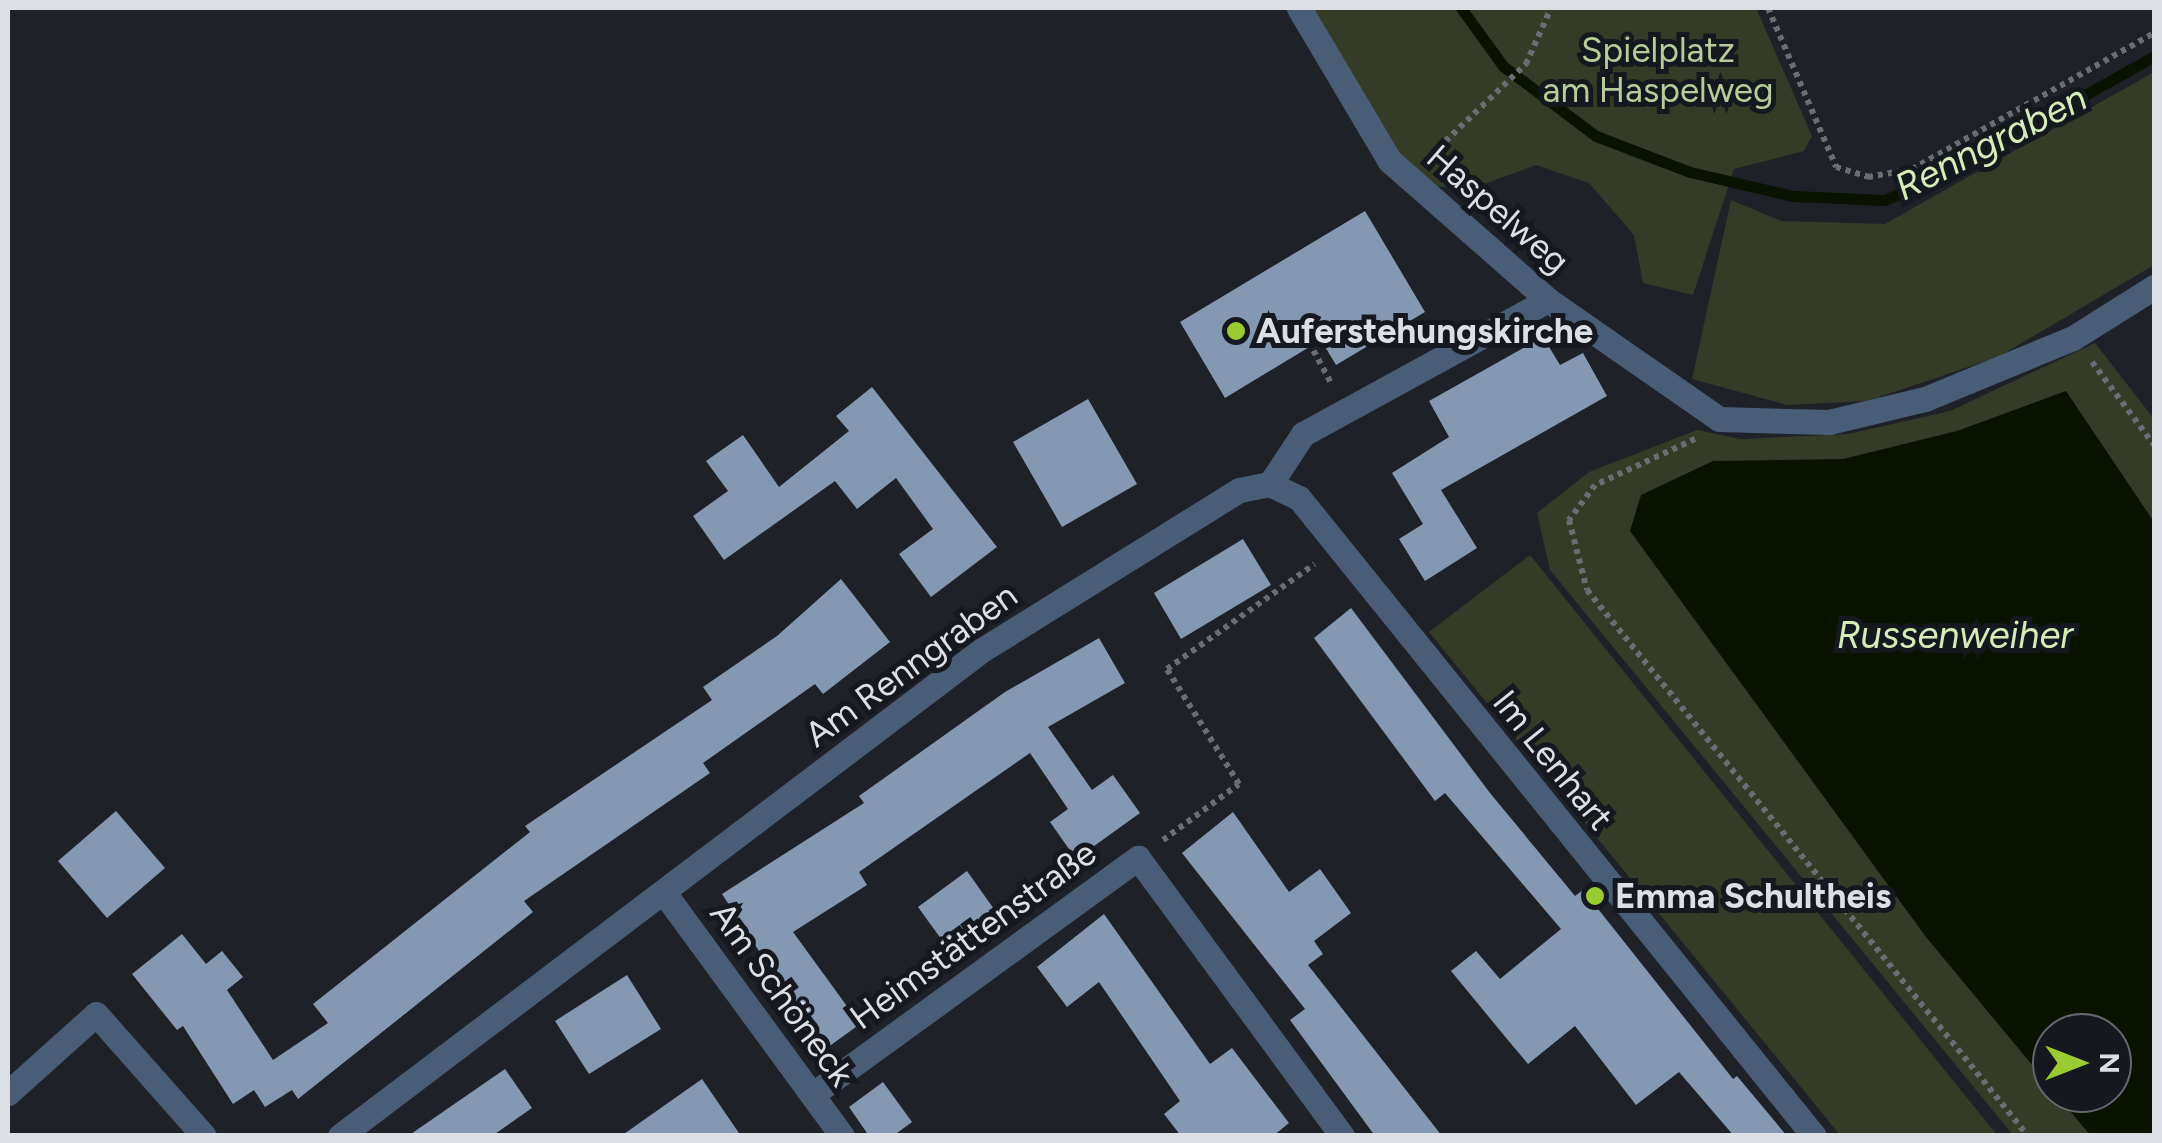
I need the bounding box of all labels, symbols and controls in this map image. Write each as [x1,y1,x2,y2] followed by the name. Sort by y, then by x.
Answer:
[1543,29,1773,111] park label: Spielplatz am Haspelweg
[1888,75,2094,211] water label: Renngraben
[1418,136,1578,282] street label: Haspelweg
[1256,310,1593,352] place label: Auferstehungskirche
[1225,320,1247,342] marker: Auferstehungskirche
[797,574,1025,756] street label: Am Renngraben
[1837,613,2073,659] water label: Russenweiher
[1484,682,1622,838] street label: Im Lenhart
[842,832,1104,1038] street label: Heimstättenstraße
[1615,875,1891,917] place label: Emma Schultheis
[1584,885,1606,907] marker: Emma Schultheis
[701,894,863,1094] street label: Am Schöneck
[2032,1013,2132,1113] north arrow
[2093,1052,2127,1074] text: N

